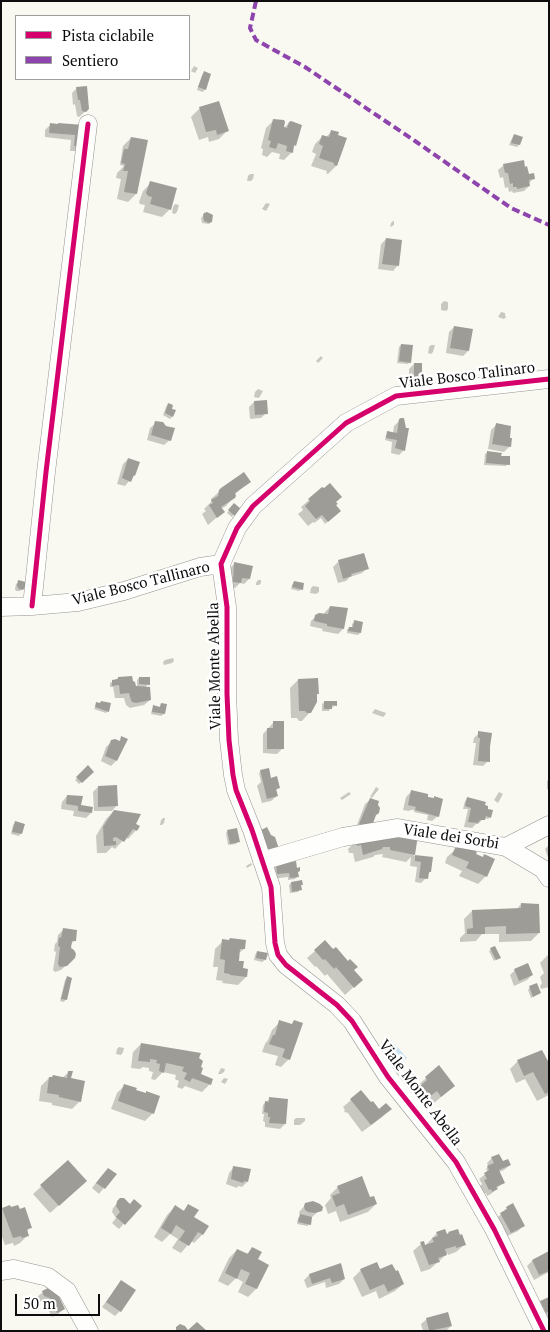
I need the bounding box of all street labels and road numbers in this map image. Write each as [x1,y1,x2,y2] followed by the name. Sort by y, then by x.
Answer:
[398,359,536,393] street label: Viale Bosco Talinaro
[70,558,212,610] street label: Viale Bosco Tallinaro
[205,602,225,730] street label: Viale Monte Abella
[402,821,500,853] street label: Viale dei Sorbi
[374,1037,466,1149] street label: Viale Monte Abella

